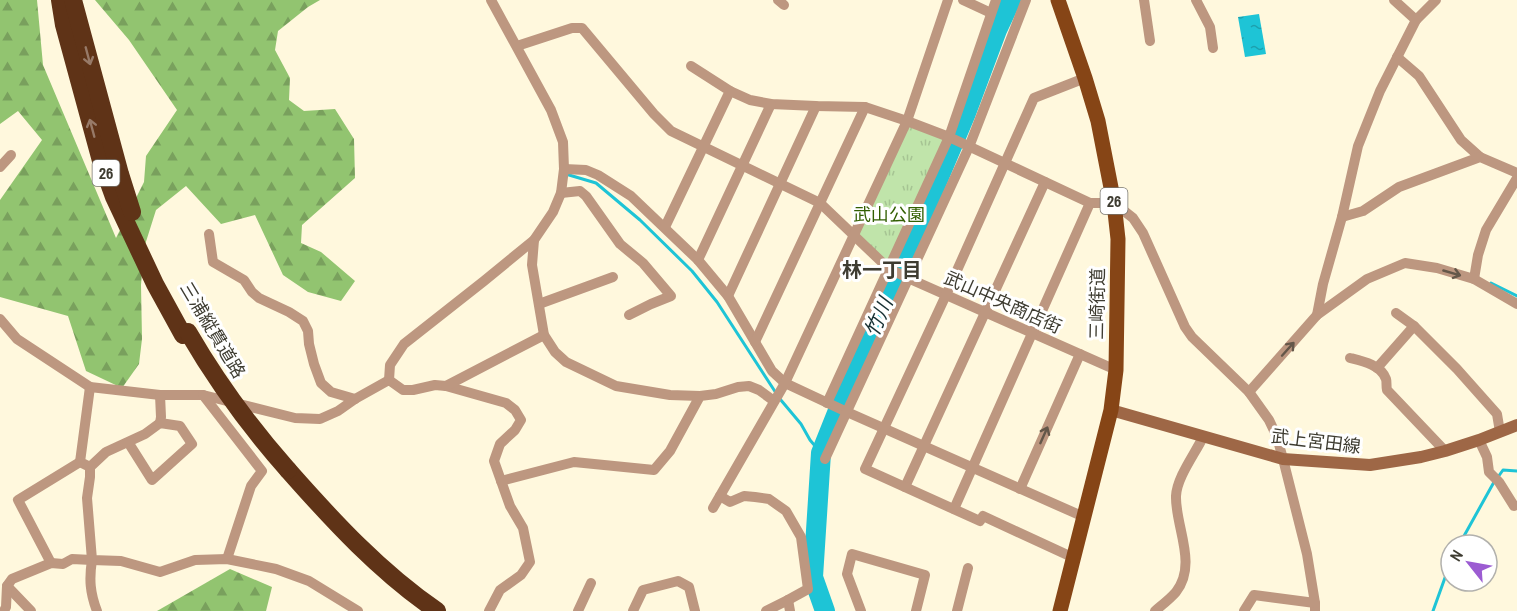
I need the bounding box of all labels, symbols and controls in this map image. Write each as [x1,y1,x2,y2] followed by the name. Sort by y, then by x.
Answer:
[83,47,95,66] one-way arrow
[86,119,98,138] one-way arrow
[92,160,120,186] road number: 26
[1100,188,1128,214] road number: 26
[853,202,925,227] park label: 武山公園
[842,256,922,283] district label: 林一丁目
[940,265,1066,339] street label: 武山中央商店街
[1084,268,1110,340] street label: 三崎街道
[1442,268,1461,279] one-way arrow
[174,277,252,383] street label: 三浦縦貫道路
[858,291,899,341] water label: 竹川
[1281,342,1295,357] one-way arrow
[1270,423,1362,459] street label: 武上宮田線
[1039,427,1050,445] one-way arrow
[1439,533,1499,593] north arrow
[1444,546,1468,565] text: N

